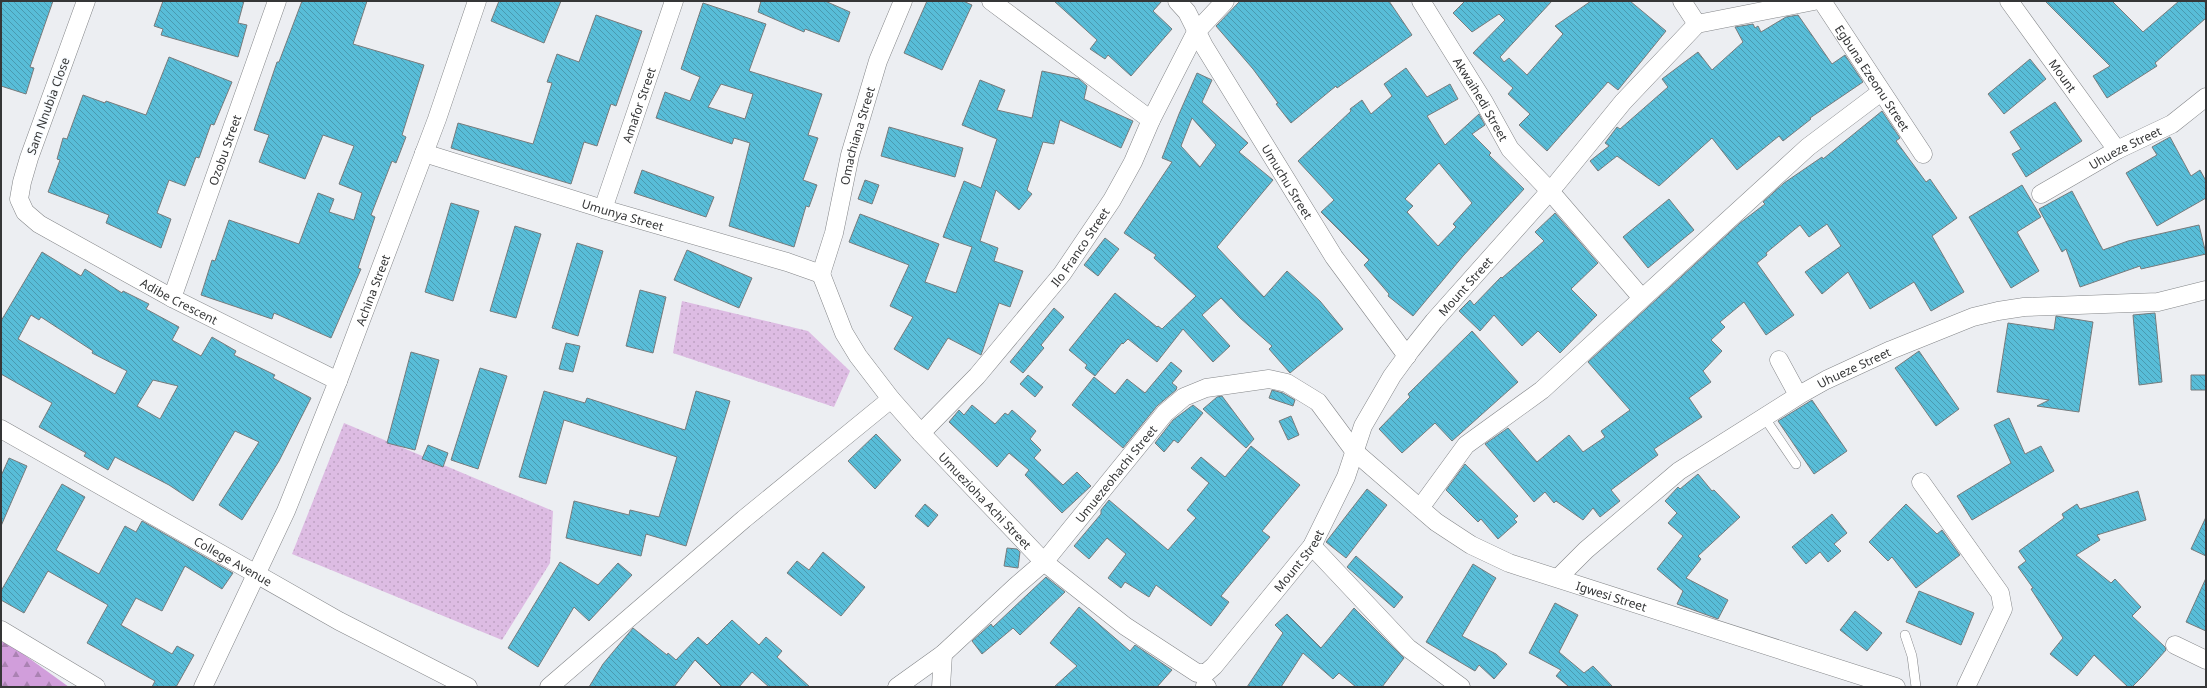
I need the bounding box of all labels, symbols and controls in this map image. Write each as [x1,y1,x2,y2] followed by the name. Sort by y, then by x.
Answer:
[1831,21,1914,135] street label: Egbuna Ezeonu Street
[1450,54,1513,145] street label: Akwaihedi Street
[23,55,74,157] street label: Sam Nnubia Close
[2045,55,2081,96] street label: Mount
[618,64,660,145] street label: Amafor Street
[836,84,879,186] street label: Omachiana Street
[204,112,245,188] street label: Ozobu Street
[2085,122,2165,173] street label: Uhueze Street
[1258,141,1317,223] street label: Umuchu Street
[580,194,666,235] street label: Umunya Street
[1047,204,1113,290] street label: Ilo Franco Street
[351,251,394,328] street label: Achina Street
[1434,252,1497,319] street label: Mount Street
[138,274,221,328] street label: Adibe Crescent
[1814,343,1894,392] street label: Uhueze Street
[1071,421,1161,526] street label: Umuezeohachi Street
[935,448,1036,553] street label: Umuezioha Achi Street
[1270,526,1328,595] street label: Mount Street
[191,532,276,590] street label: College Avenue
[1574,577,1650,615] street label: Igwesi Street

